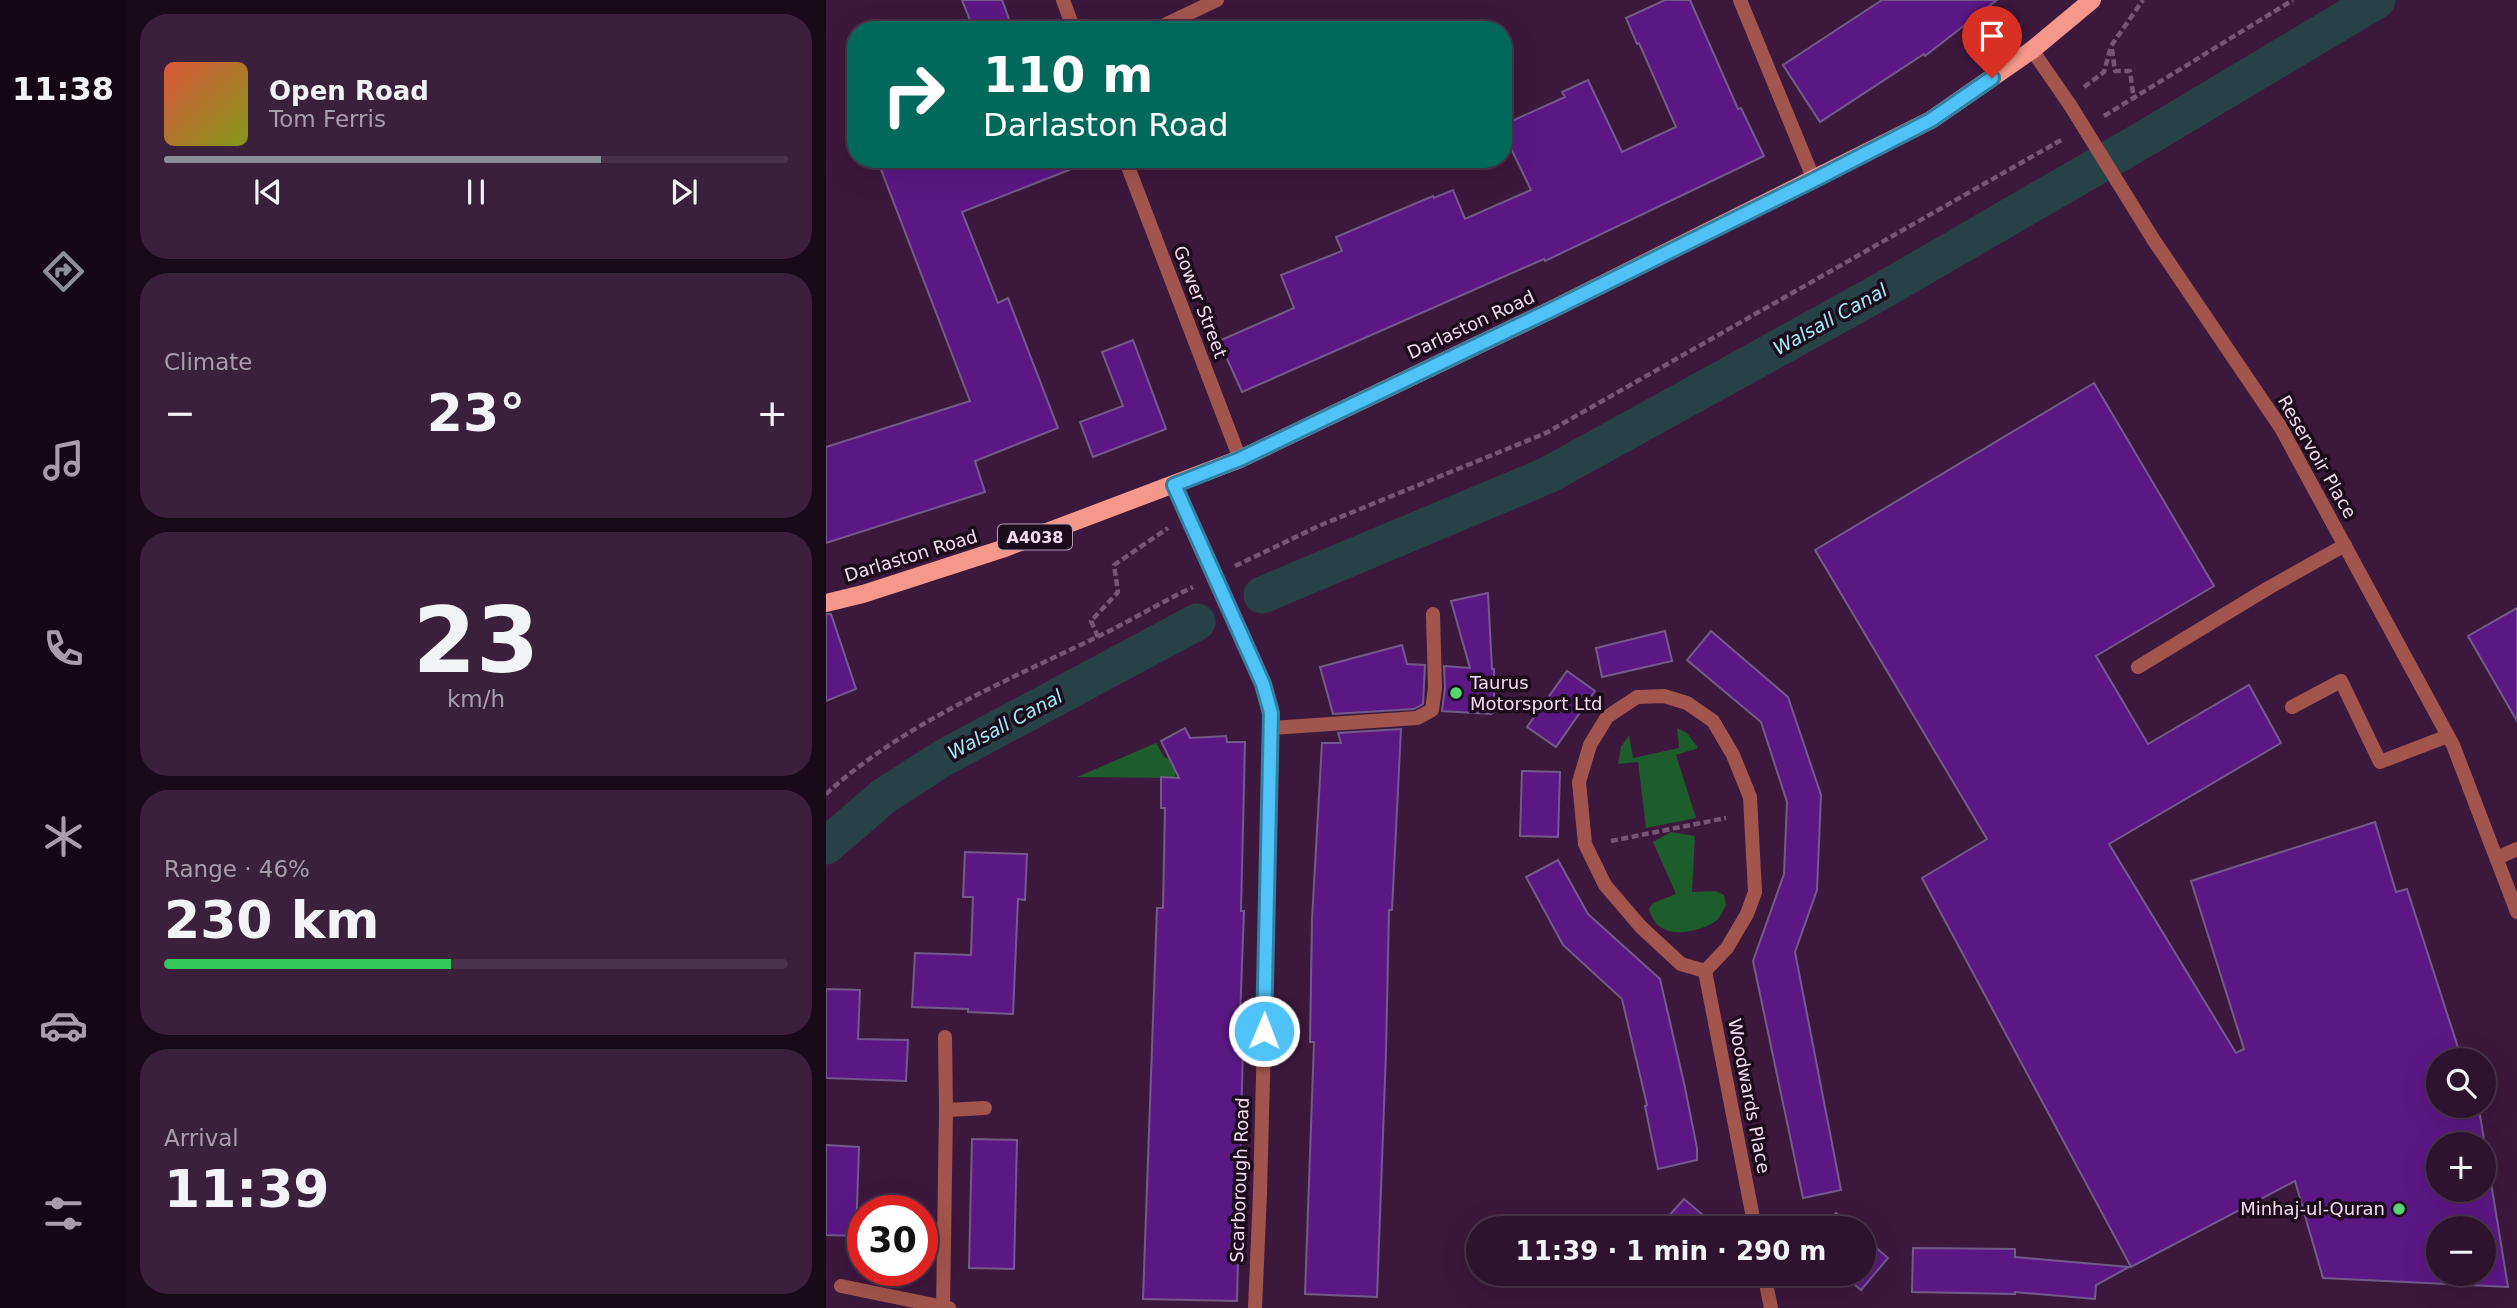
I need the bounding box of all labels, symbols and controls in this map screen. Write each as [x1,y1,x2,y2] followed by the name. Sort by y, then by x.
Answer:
[1962,6,2022,78] pin
[1973,17,2011,55] icon: arrive
[983,47,1153,104] text: 110 m
[868,49,959,140] icon: right
[12,70,114,108] text: 11:38
[269,76,429,106] text: Open Road
[269,106,386,132] text: Tom Ferris
[983,106,1228,144] text: Darlaston Road
[249,173,287,211] icon: previous
[457,173,495,211] icon: pause
[665,173,703,211] icon: next
[1169,243,1232,361] street label: Gower Street
[39,247,88,296] icon: directions
[1769,278,1891,359] water label: Walsall Canal
[1404,286,1538,363] street label: Darlaston Road
[164,349,253,375] text: Climate
[427,383,525,443] text: 23°
[164,391,196,435] text: −
[756,391,788,435] text: +
[2274,392,2361,522] street label: Reservoir Place
[39,436,88,485] icon: music
[998,524,1072,550] road number: A4038
[842,525,980,586] street label: Darlaston Road
[413,588,539,693] text: 23
[39,624,88,673] icon: phone
[1469,672,1603,714] place label: Taurus Motorsport Ltd
[944,684,1067,763] water label: Walsall Canal
[1448,685,1464,701] marker: Taurus Motorsport Ltd
[447,686,505,712] text: km/h
[39,812,88,861] icon: climate
[164,856,310,882] text: Range · 46%
[164,890,379,950] text: 230 km
[1227,994,1301,1068] position arrow
[39,1001,88,1050] icon: car
[1724,1017,1775,1175] street label: Woodwards Place
[2426,1048,2496,1286] map controls
[2426,1048,2496,1118] button: search
[1226,1097,1253,1263] street label: Scarborough Road
[164,1125,239,1151] text: Arrival
[2426,1132,2496,1202] button: +
[164,1159,330,1219] text: 11:39
[39,1189,88,1238] icon: filters
[847,1195,938,1286] speed limit sign: 30
[2240,1198,2385,1219] place label: Minhaj-ul-Quran
[2391,1201,2407,1217] marker: Minhaj-ul-Quran
[2426,1216,2496,1286] button: −
[1516,1236,1826,1266] text: 11:39 · 1 min · 290 m

